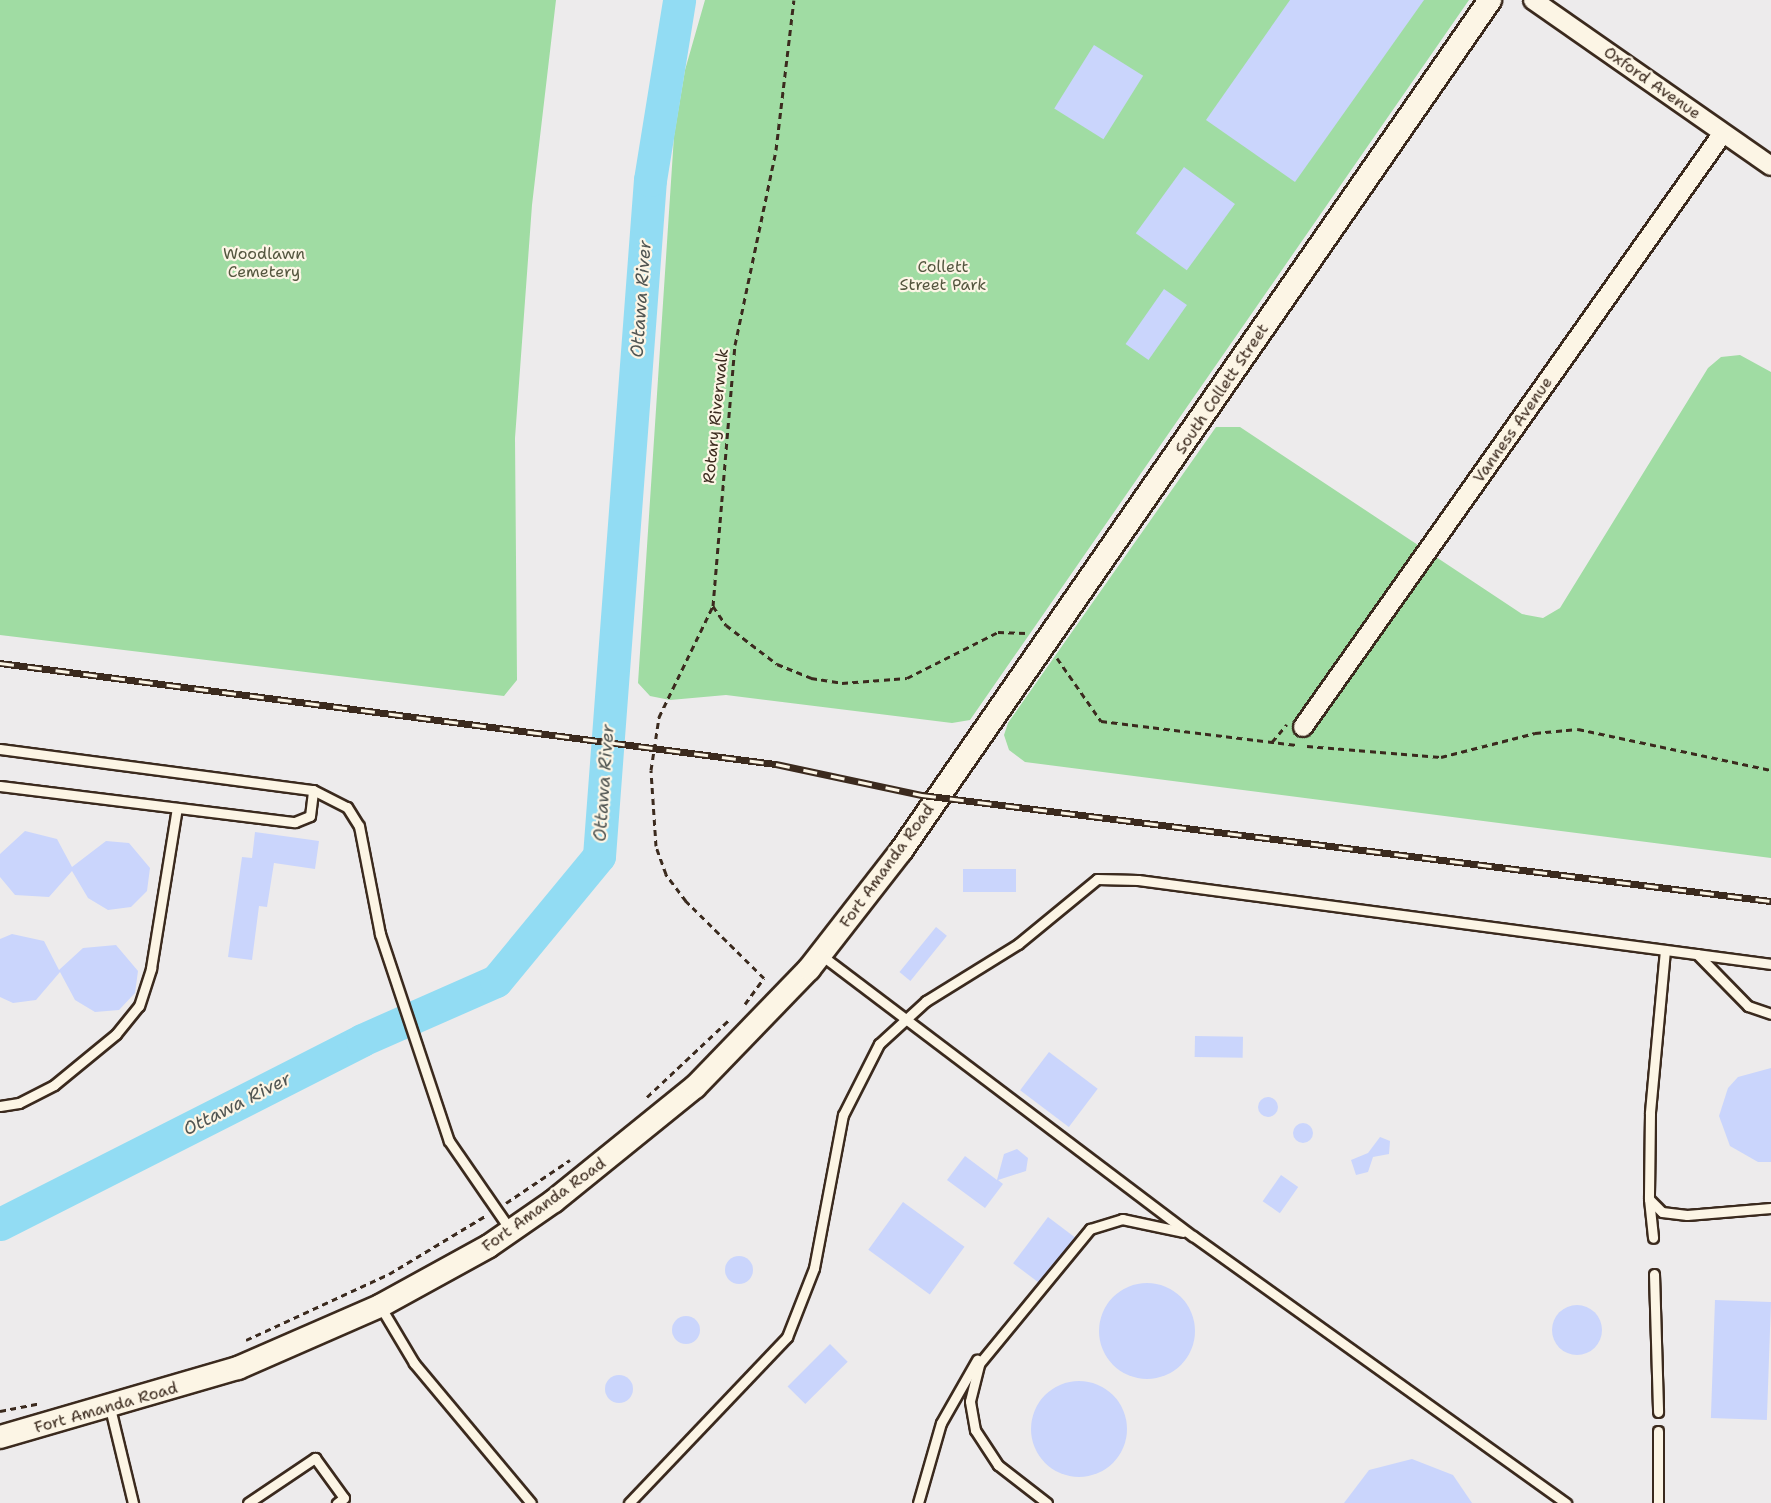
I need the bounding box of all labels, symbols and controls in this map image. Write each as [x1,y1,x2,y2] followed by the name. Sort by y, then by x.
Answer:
[1600,43,1704,123] street label: Oxford Avenue
[626,240,656,358] water label: Ottawa River
[223,244,305,282] park label: Woodlawn Cemetery
[900,257,986,295] park label: Collett Street Park
[1171,320,1273,458] street label: South Collett Street
[699,348,733,484] street label: Rotary Riverwalk
[1469,373,1557,487] street label: Vanness Avenue
[589,724,619,842] water label: Ottawa River
[836,800,938,932] street label: Fort Amanda Road
[180,1068,294,1140] water label: Ottawa River
[478,1154,610,1256] street label: Fort Amanda Road
[32,1378,180,1438] street label: Fort Amanda Road

